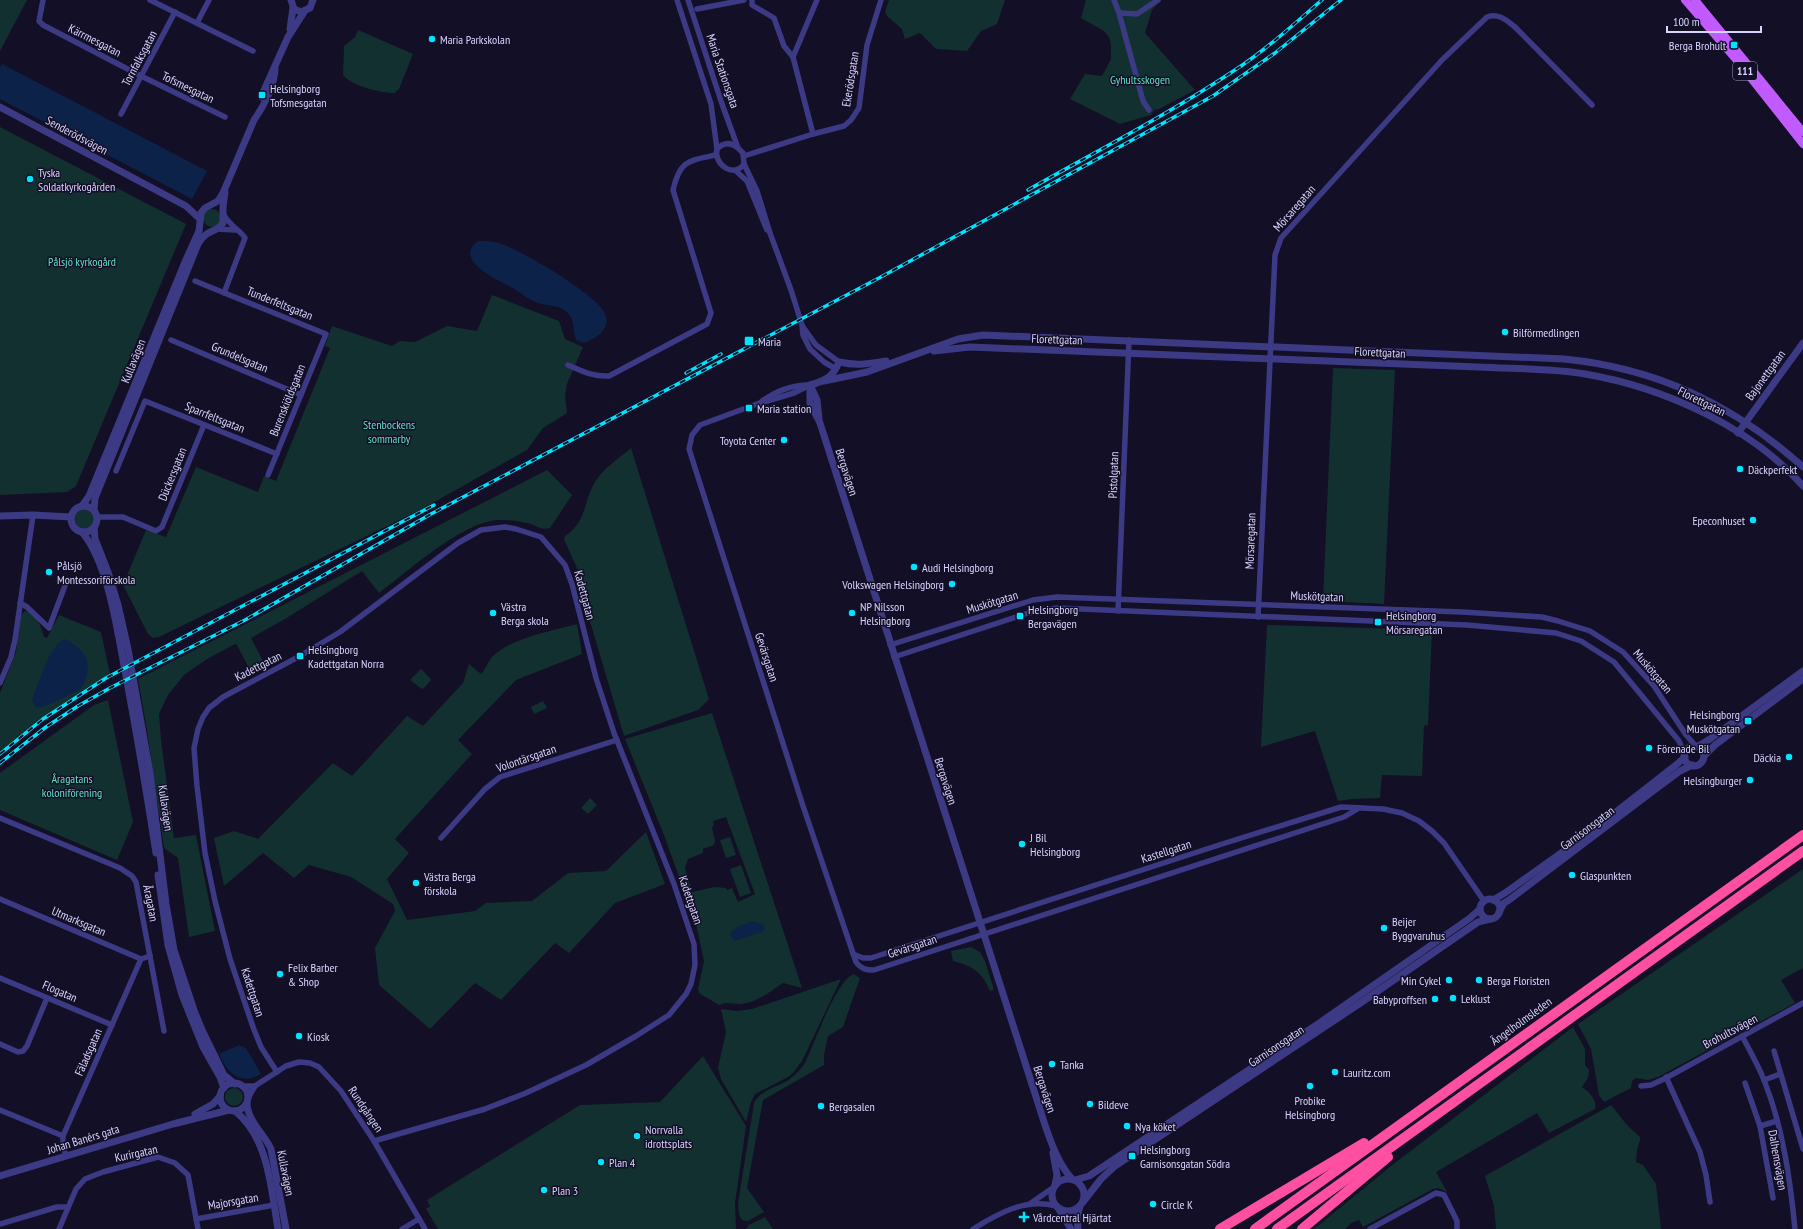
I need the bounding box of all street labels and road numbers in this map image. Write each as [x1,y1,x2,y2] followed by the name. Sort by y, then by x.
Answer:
[66,20,124,60] street label: Kärrmesgatan
[118,28,160,88] street label: Tornfalksgatan
[703,32,743,110] street label: Maria Stationsgata
[838,50,862,108] street label: Ekerödsgatan
[1733,62,1757,80] road number: 111
[159,68,217,106] street label: Tofsmesgatan
[43,112,111,158] street label: Senderödsvägen
[1270,182,1318,234] street label: Mörsaregatan
[245,283,315,323] street label: Tunderfeltsgatan
[1031,331,1083,347] street label: Florettgatan
[117,337,149,385] street label: Kullavägen
[209,338,271,376] street label: Grundelsgatan
[1354,343,1406,361] street label: Florettgatan
[1742,347,1788,403] street label: Bajonettgatan
[266,362,308,438] street label: Burenskiöldsgatan
[1676,383,1728,419] street label: Florettgatan
[183,398,247,436] street label: Sparrfeltsgatan
[155,445,189,503] street label: Dückersgatan
[832,447,862,497] street label: Bergavägen
[1105,451,1121,499] street label: Pistolgatan
[1242,513,1258,569] street label: Mörsaregatan
[571,569,599,621] street label: Kadettgatan
[964,587,1020,617] street label: Muskötgatan
[1290,588,1344,604] street label: Muskötgatan
[752,631,782,683] street label: Gevärsgatan
[1630,646,1676,696] street label: Muskötgatan
[232,648,284,684] street label: Kadettgatan
[493,741,558,776] street label: Volontärsgatan
[931,756,961,806] street label: Bergavägen
[155,784,177,832] street label: Kullavägen
[1557,803,1617,853] street label: Garnisonsgatan
[1139,836,1193,866] street label: Kastellgatan
[676,874,706,926] street label: Kadettgatan
[140,883,162,923] street label: Åragatan
[50,903,108,939] street label: Utmarksgatan
[886,931,938,961] street label: Gevärsgatan
[238,966,268,1018] street label: Kadettgatan
[40,977,80,1005] street label: Flogatan
[1487,994,1555,1048] street label: Ängelholmsleden
[1700,1010,1760,1052] street label: Brohultsvägen
[1245,1022,1307,1070] street label: Garnisonsgatan
[71,1026,105,1078] street label: Fäladsgatan
[1030,1064,1060,1114] street label: Bergavägen
[345,1083,387,1135] street label: Rundgången
[44,1121,121,1157] street label: Johan Banérs gata
[1765,1129,1791,1191] street label: Dalhemsvägen
[113,1141,159,1165] street label: Kurirgatan
[274,1149,298,1197] street label: Kullavägen
[207,1189,259,1213] street label: Majorsgatan

